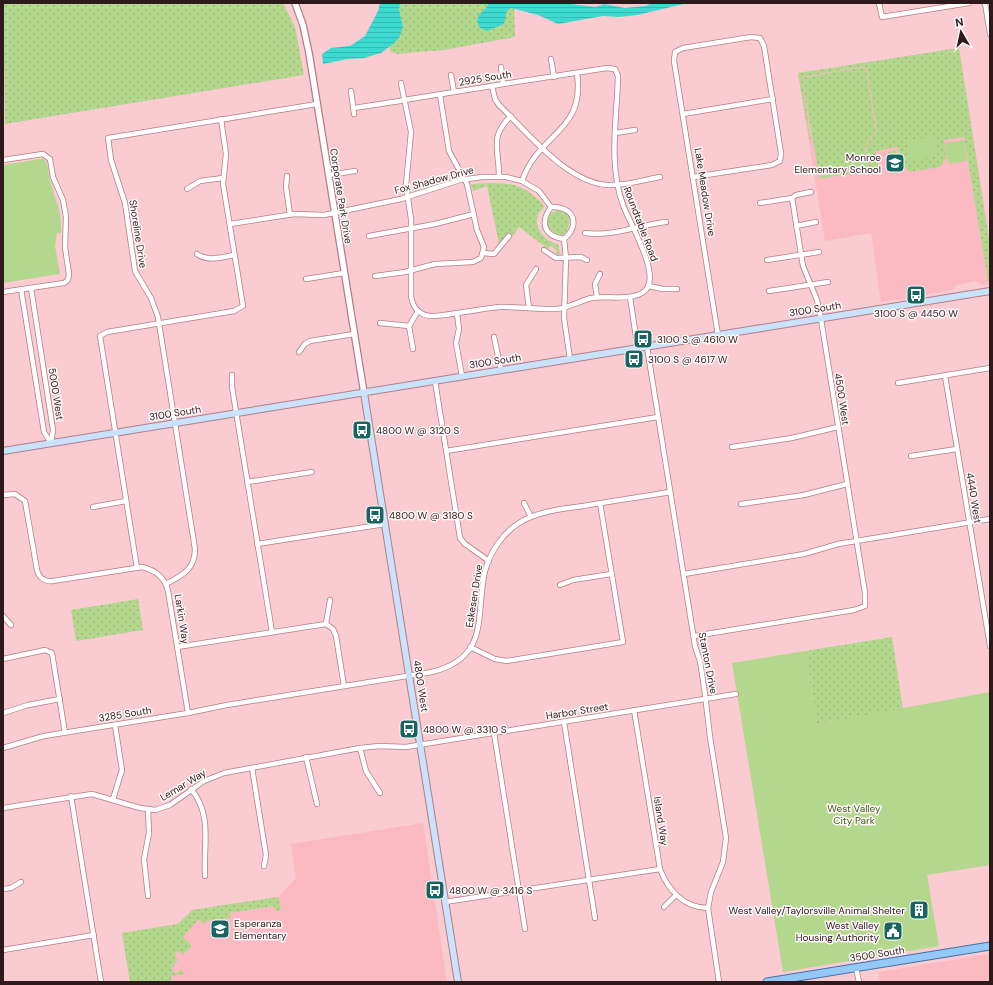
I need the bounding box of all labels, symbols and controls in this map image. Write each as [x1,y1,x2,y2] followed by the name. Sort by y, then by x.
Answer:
[941,12,981,52] north arrow
[954,15,964,30] text: N
[458,67,513,89] street label: 2925 South
[327,147,355,245] street label: Corporate Park Drive
[692,147,718,237] street label: Lake Meadow Drive
[794,151,881,176] place label: Monroe Elementary School
[884,152,906,174] school or university icon: Monroe Elementary School
[393,163,475,197] street label: Fox Shadow Drive
[621,185,661,263] street label: Roundtable Road
[126,199,150,269] street label: Shoreline Drive
[905,284,927,306] bus stop icon: 3100 S @ 4450 W
[788,298,842,320] street label: 3100 South
[874,307,958,320] place label: 3100 S @ 4450 W
[632,328,654,350] bus stop icon: 3100 S @ 4610 W
[657,333,738,346] place label: 3100 S @ 4610 W
[623,348,645,370] bus stop icon: 3100 S @ 4617 W
[468,350,522,372] street label: 3100 South
[648,353,728,366] place label: 3100 S @ 4617 W
[45,367,67,421] street label: 5000 West
[832,372,853,426] street label: 4500 West
[148,402,202,424] street label: 3100 South
[351,419,373,441] bus stop icon: 4800 W @ 3120 S
[376,424,460,437] place label: 4800 W @ 3120 S
[964,472,984,524] street label: 4440 West
[364,504,386,526] bus stop icon: 4800 W @ 3180 S
[389,509,473,522] place label: 4800 W @ 3180 S
[463,563,485,629] street label: Eskesen Drive
[172,593,192,645] street label: Larkin Way
[696,631,720,695] street label: Stanton Drive
[411,659,432,713] street label: 4800 West
[545,700,609,722] street label: Harbor Street
[98,703,153,725] street label: 3285 South
[398,718,420,740] bus stop icon: 4800 W @ 3310 S
[423,723,507,736] place label: 4800 W @ 3310 S
[158,766,209,804] street label: Lemar Way
[651,795,671,847] street label: Island Way
[827,802,881,827] park label: West Valley City Park
[424,879,446,901] bus stop icon: 4800 W @ 3416 S
[449,884,533,897] place label: 4800 W @ 3416 S
[908,899,930,921] building icon: West Valley/Taylorsville Animal Shelter
[729,904,905,917] place label: West Valley/Taylorsville Animal Shelter
[234,917,287,942] place label: Esperanza Elementary
[209,918,231,940] school or university icon: Esperanza Elementary
[796,919,879,944] place label: West Valley Housing Authority
[882,920,904,942] public building icon: West Valley Housing Authority
[849,943,906,965] street label: 3500 South

